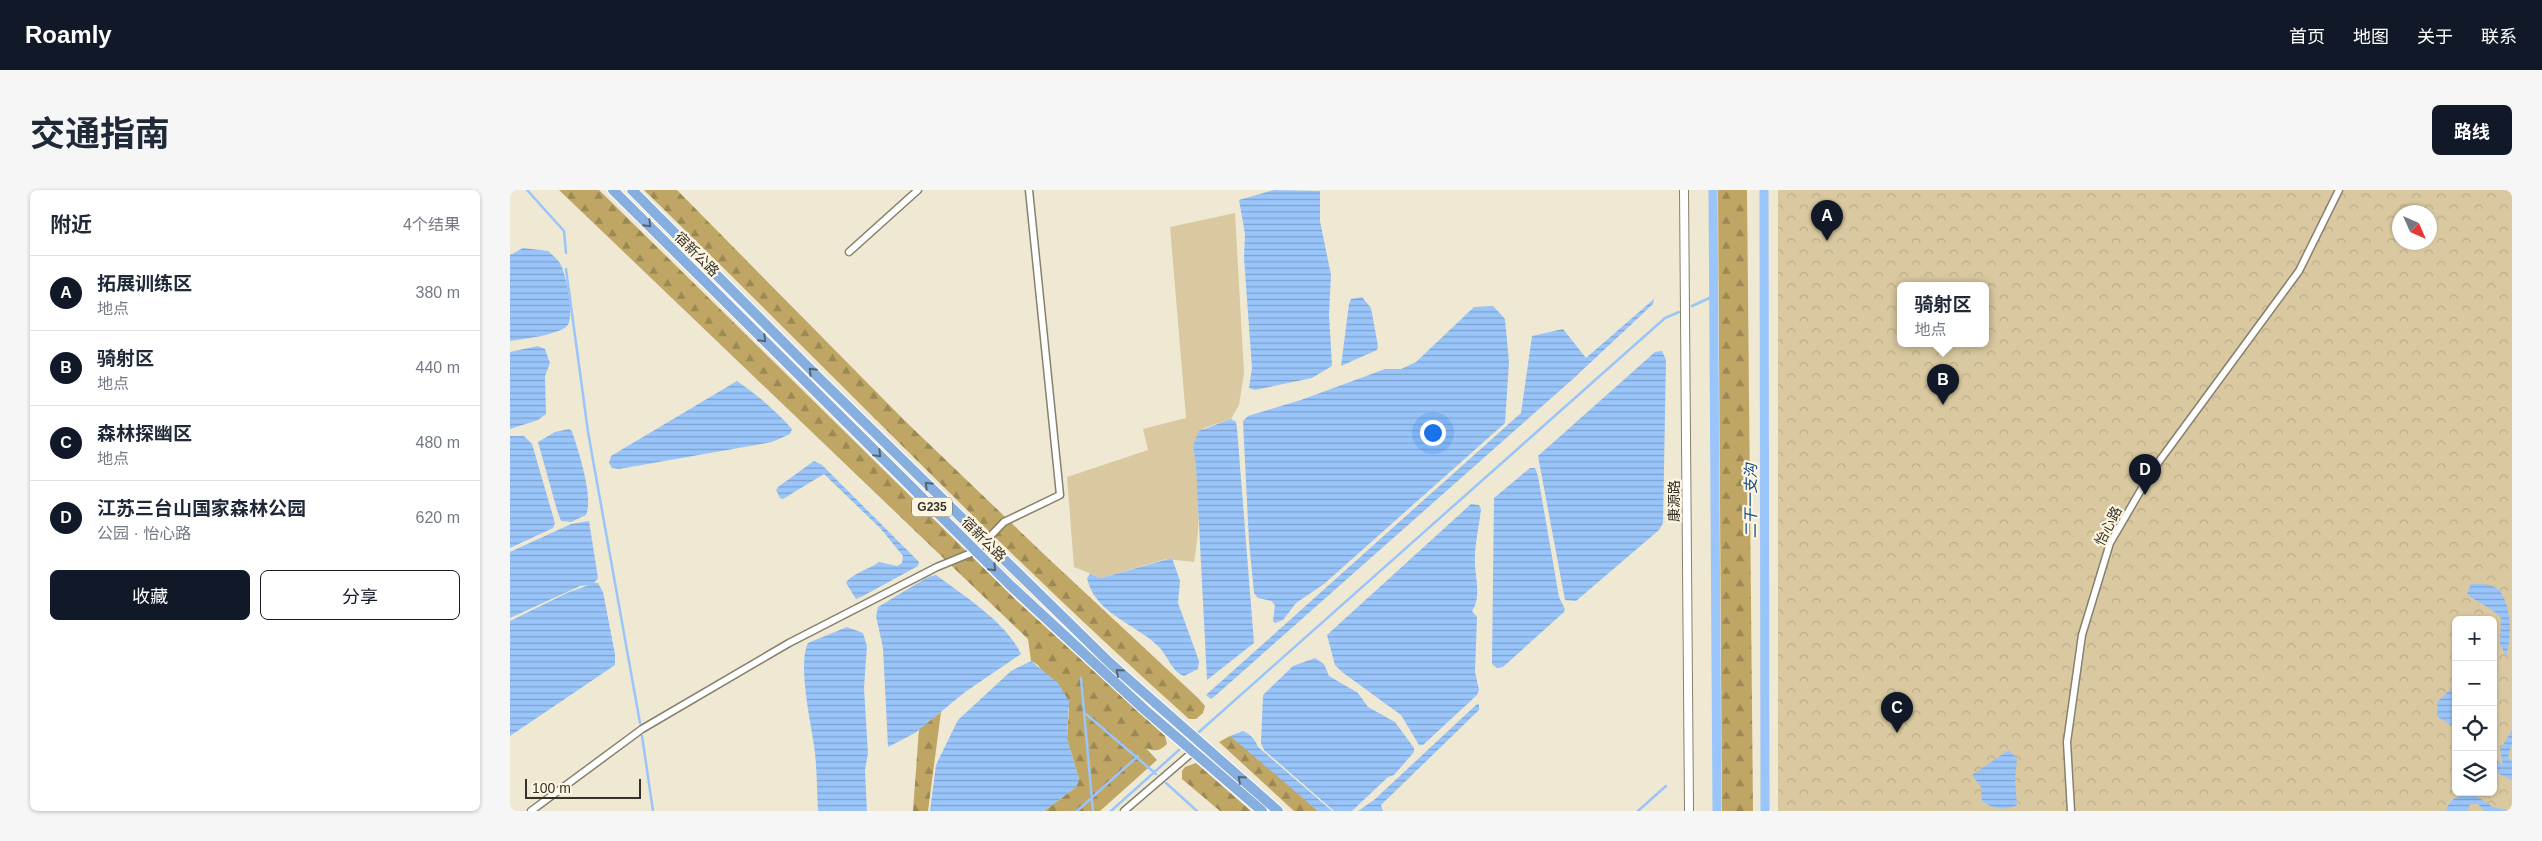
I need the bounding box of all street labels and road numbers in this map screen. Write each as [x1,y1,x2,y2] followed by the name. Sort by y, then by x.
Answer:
[672,229,722,279] street label: 宿新公路
[1666,480,1682,522] street label: 康源路
[912,498,952,516] road number: G235
[2091,504,2125,548] street label: 怡心路
[959,514,1009,564] street label: 宿新公路

